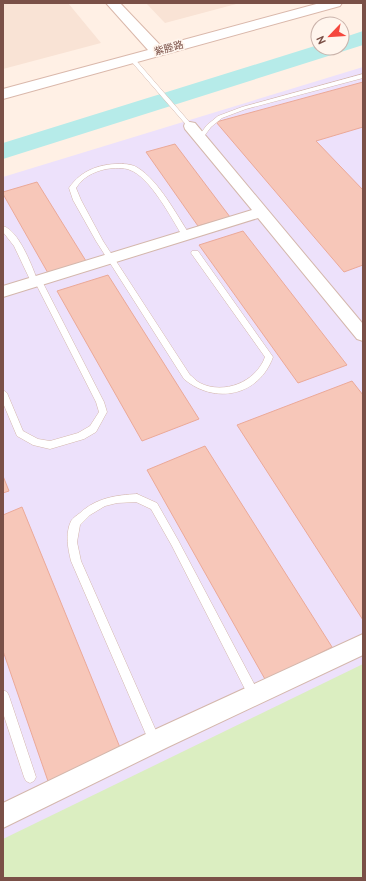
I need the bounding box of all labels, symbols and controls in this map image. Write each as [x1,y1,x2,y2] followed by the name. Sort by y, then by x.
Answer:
[310,16,350,56] north arrow
[314,33,330,46] text: N
[153,39,185,59] street label: 紫塍路

